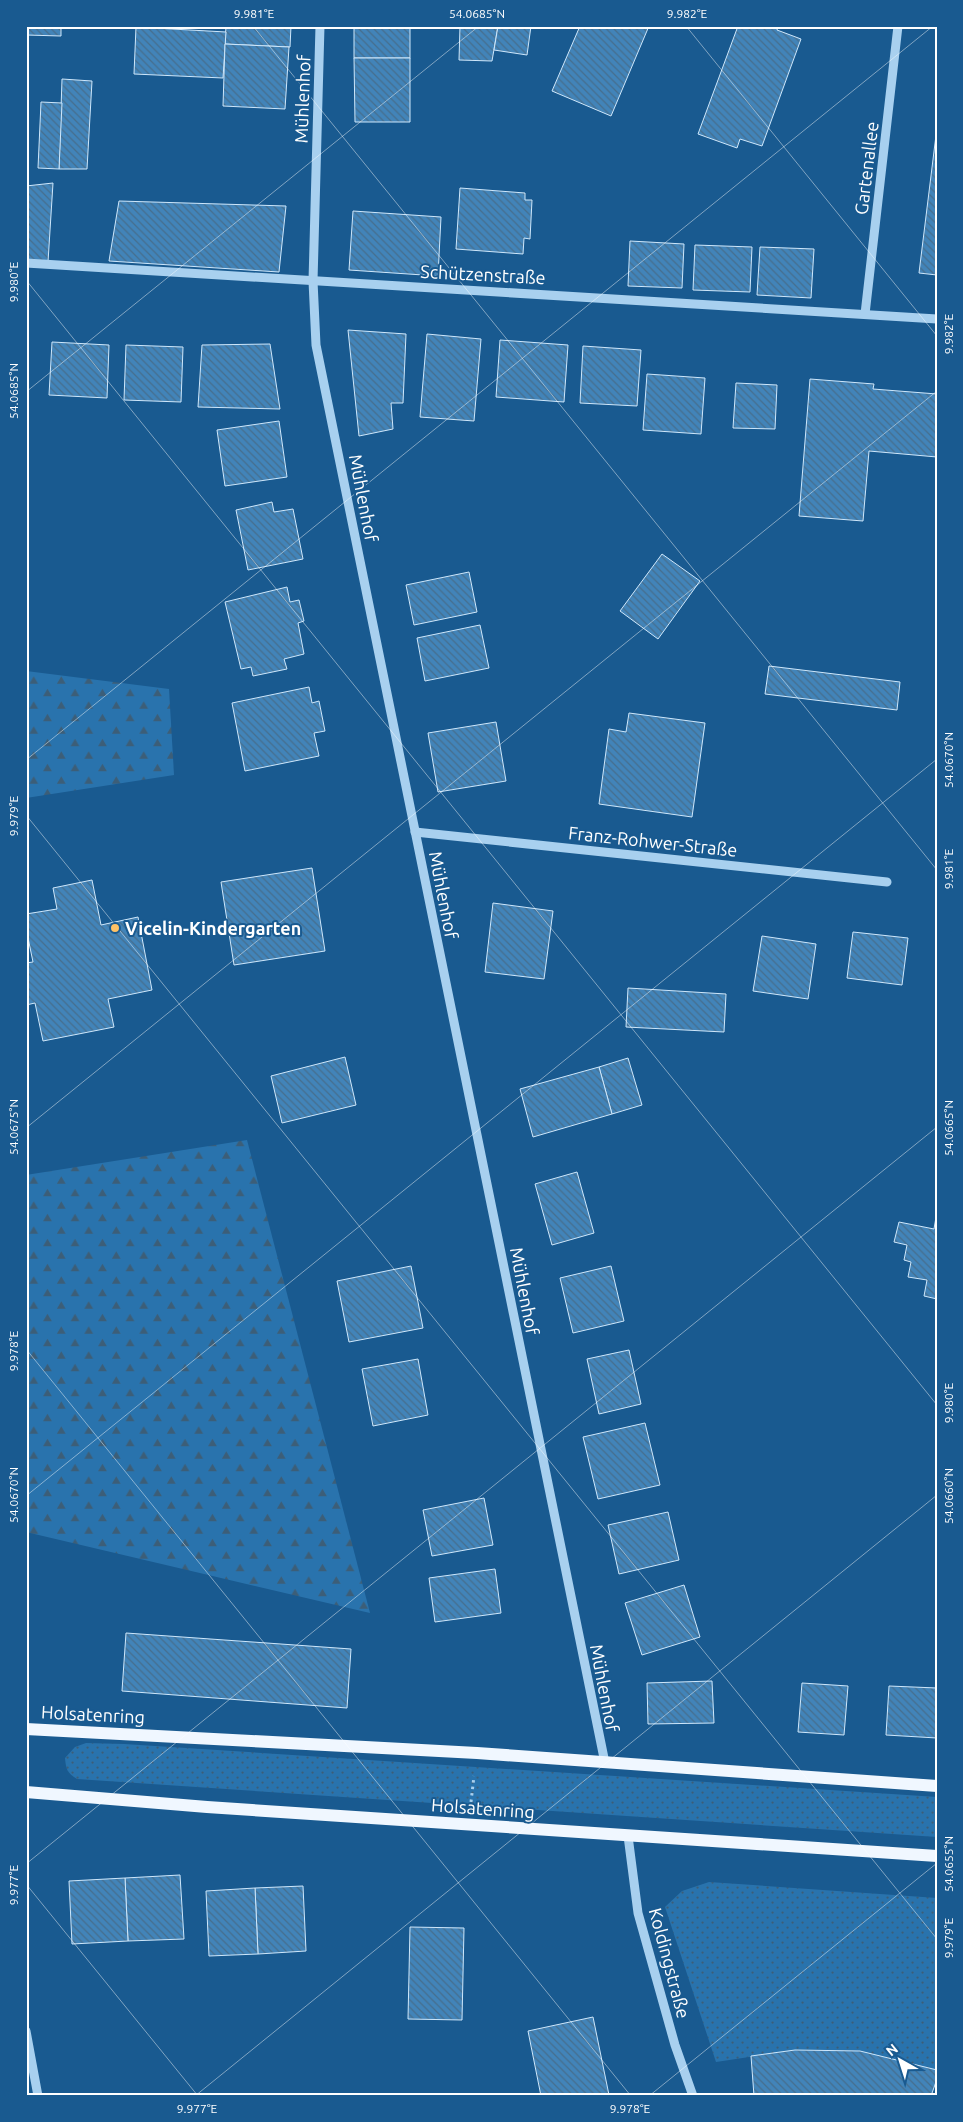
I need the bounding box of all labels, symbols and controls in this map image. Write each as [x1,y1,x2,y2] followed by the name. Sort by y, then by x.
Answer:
[234,7,275,20] text: 9.981°E
[449,7,505,20] text: 54.0685°N
[667,7,708,20] text: 9.982°E
[290,54,314,144] street label: Mühlenhof
[850,120,882,216] street label: Gartenallee
[7,261,20,302] text: 9.980°E
[420,261,546,287] street label: Schützenstraße
[942,313,955,354] text: 9.982°E
[7,363,20,419] text: 54.0685°N
[346,453,382,544] street label: Mühlenhof
[942,732,955,788] text: 54.0670°N
[7,795,20,836] text: 9.979°E
[567,822,739,860] street label: Franz-Rohwer-Straße
[942,848,955,889] text: 9.981°E
[426,850,462,941] street label: Mühlenhof
[125,918,301,938] place label: Vicelin-Kindergarten
[109,922,121,934] marker: Vicelin-Kindergarten
[7,1099,20,1155] text: 54.0675°N
[942,1100,955,1156] text: 54.0665°N
[507,1246,543,1337] street label: Mühlenhof
[7,1330,20,1371] text: 9.978°E
[942,1382,955,1423] text: 9.980°E
[7,1467,20,1523] text: 54.0670°N
[942,1468,955,1524] text: 54.0660°N
[587,1643,623,1734] street label: Mühlenhof
[41,1701,145,1727] street label: Holsatenring
[430,1794,536,1822] street label: Holsatenring
[942,1836,955,1892] text: 54.0655°N
[7,1864,20,1905] text: 9.977°E
[646,1906,694,2020] street label: Koldingstraße
[942,1917,955,1958] text: 9.979°E
[876,2034,926,2084] north arrow
[883,2040,901,2059] text: N
[177,2102,218,2115] text: 9.977°E
[610,2102,651,2115] text: 9.978°E

